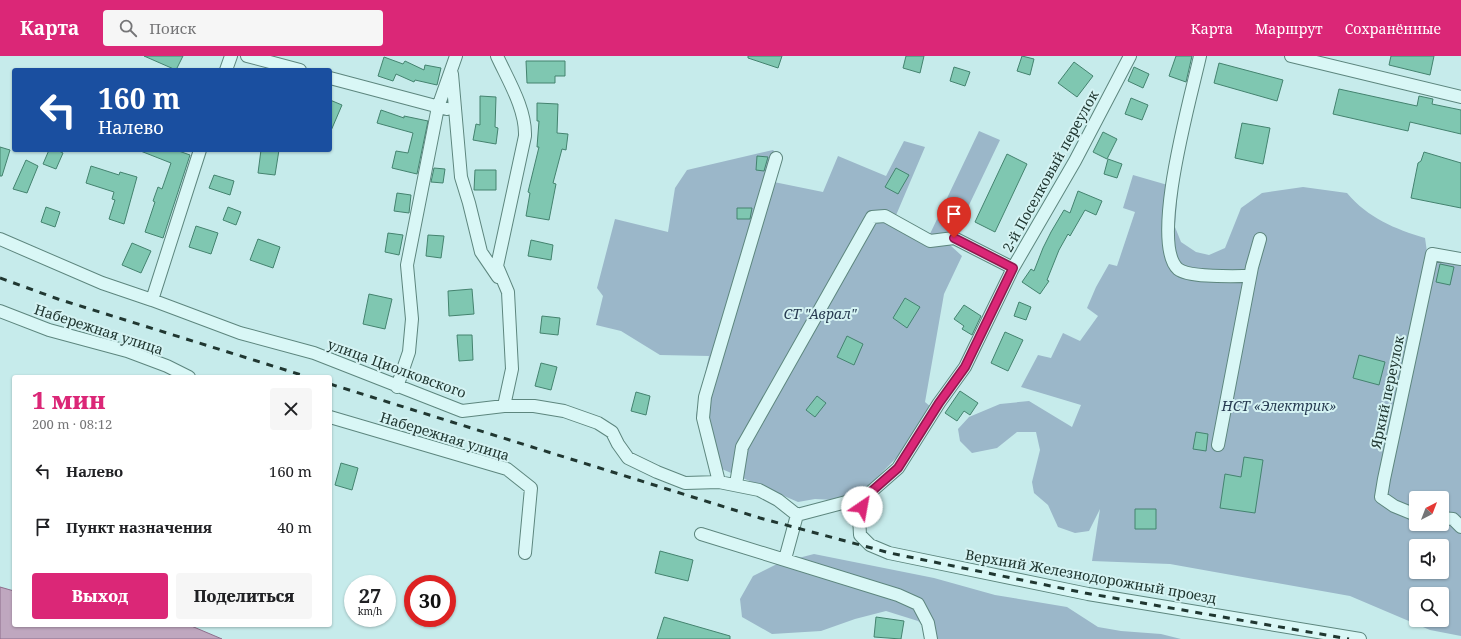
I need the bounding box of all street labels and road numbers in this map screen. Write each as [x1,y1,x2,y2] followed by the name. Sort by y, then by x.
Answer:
[998,86,1103,255] street label: 2-й Поселковый переулок
[32,299,166,359] street label: Набережная улица
[1366,333,1408,451] street label: Яркий переулок
[325,334,469,402] street label: улица Циолковского
[378,407,512,465] street label: Набережная улица
[964,545,1219,608] street label: Верхний Железнодорожный проезд

